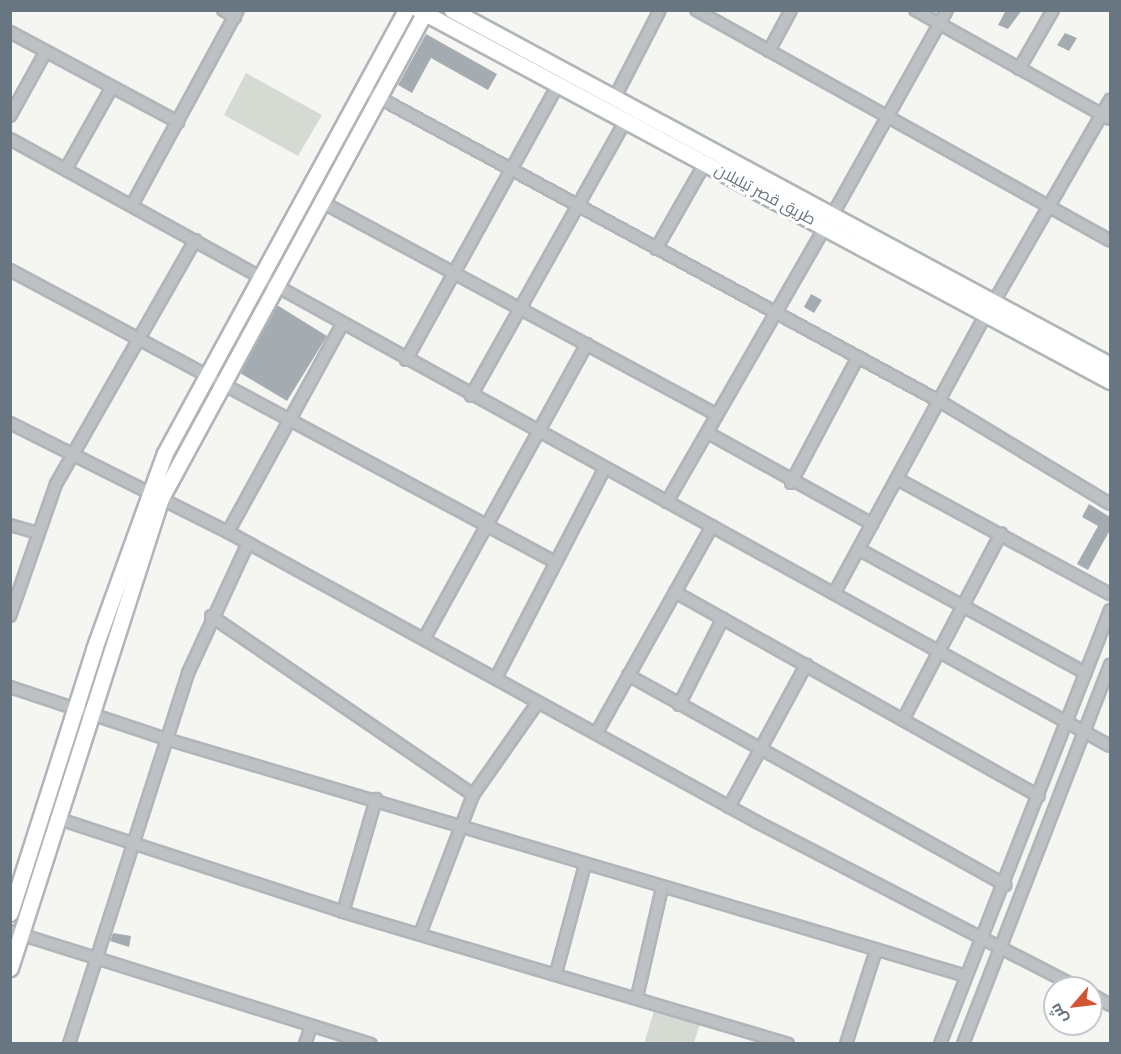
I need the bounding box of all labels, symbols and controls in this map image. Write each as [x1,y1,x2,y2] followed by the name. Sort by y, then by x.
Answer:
[711,160,819,230] street label: طريق قصر تيليلان
[1043,976,1103,1036] north arrow
[1045,1000,1072,1027] text: ش

